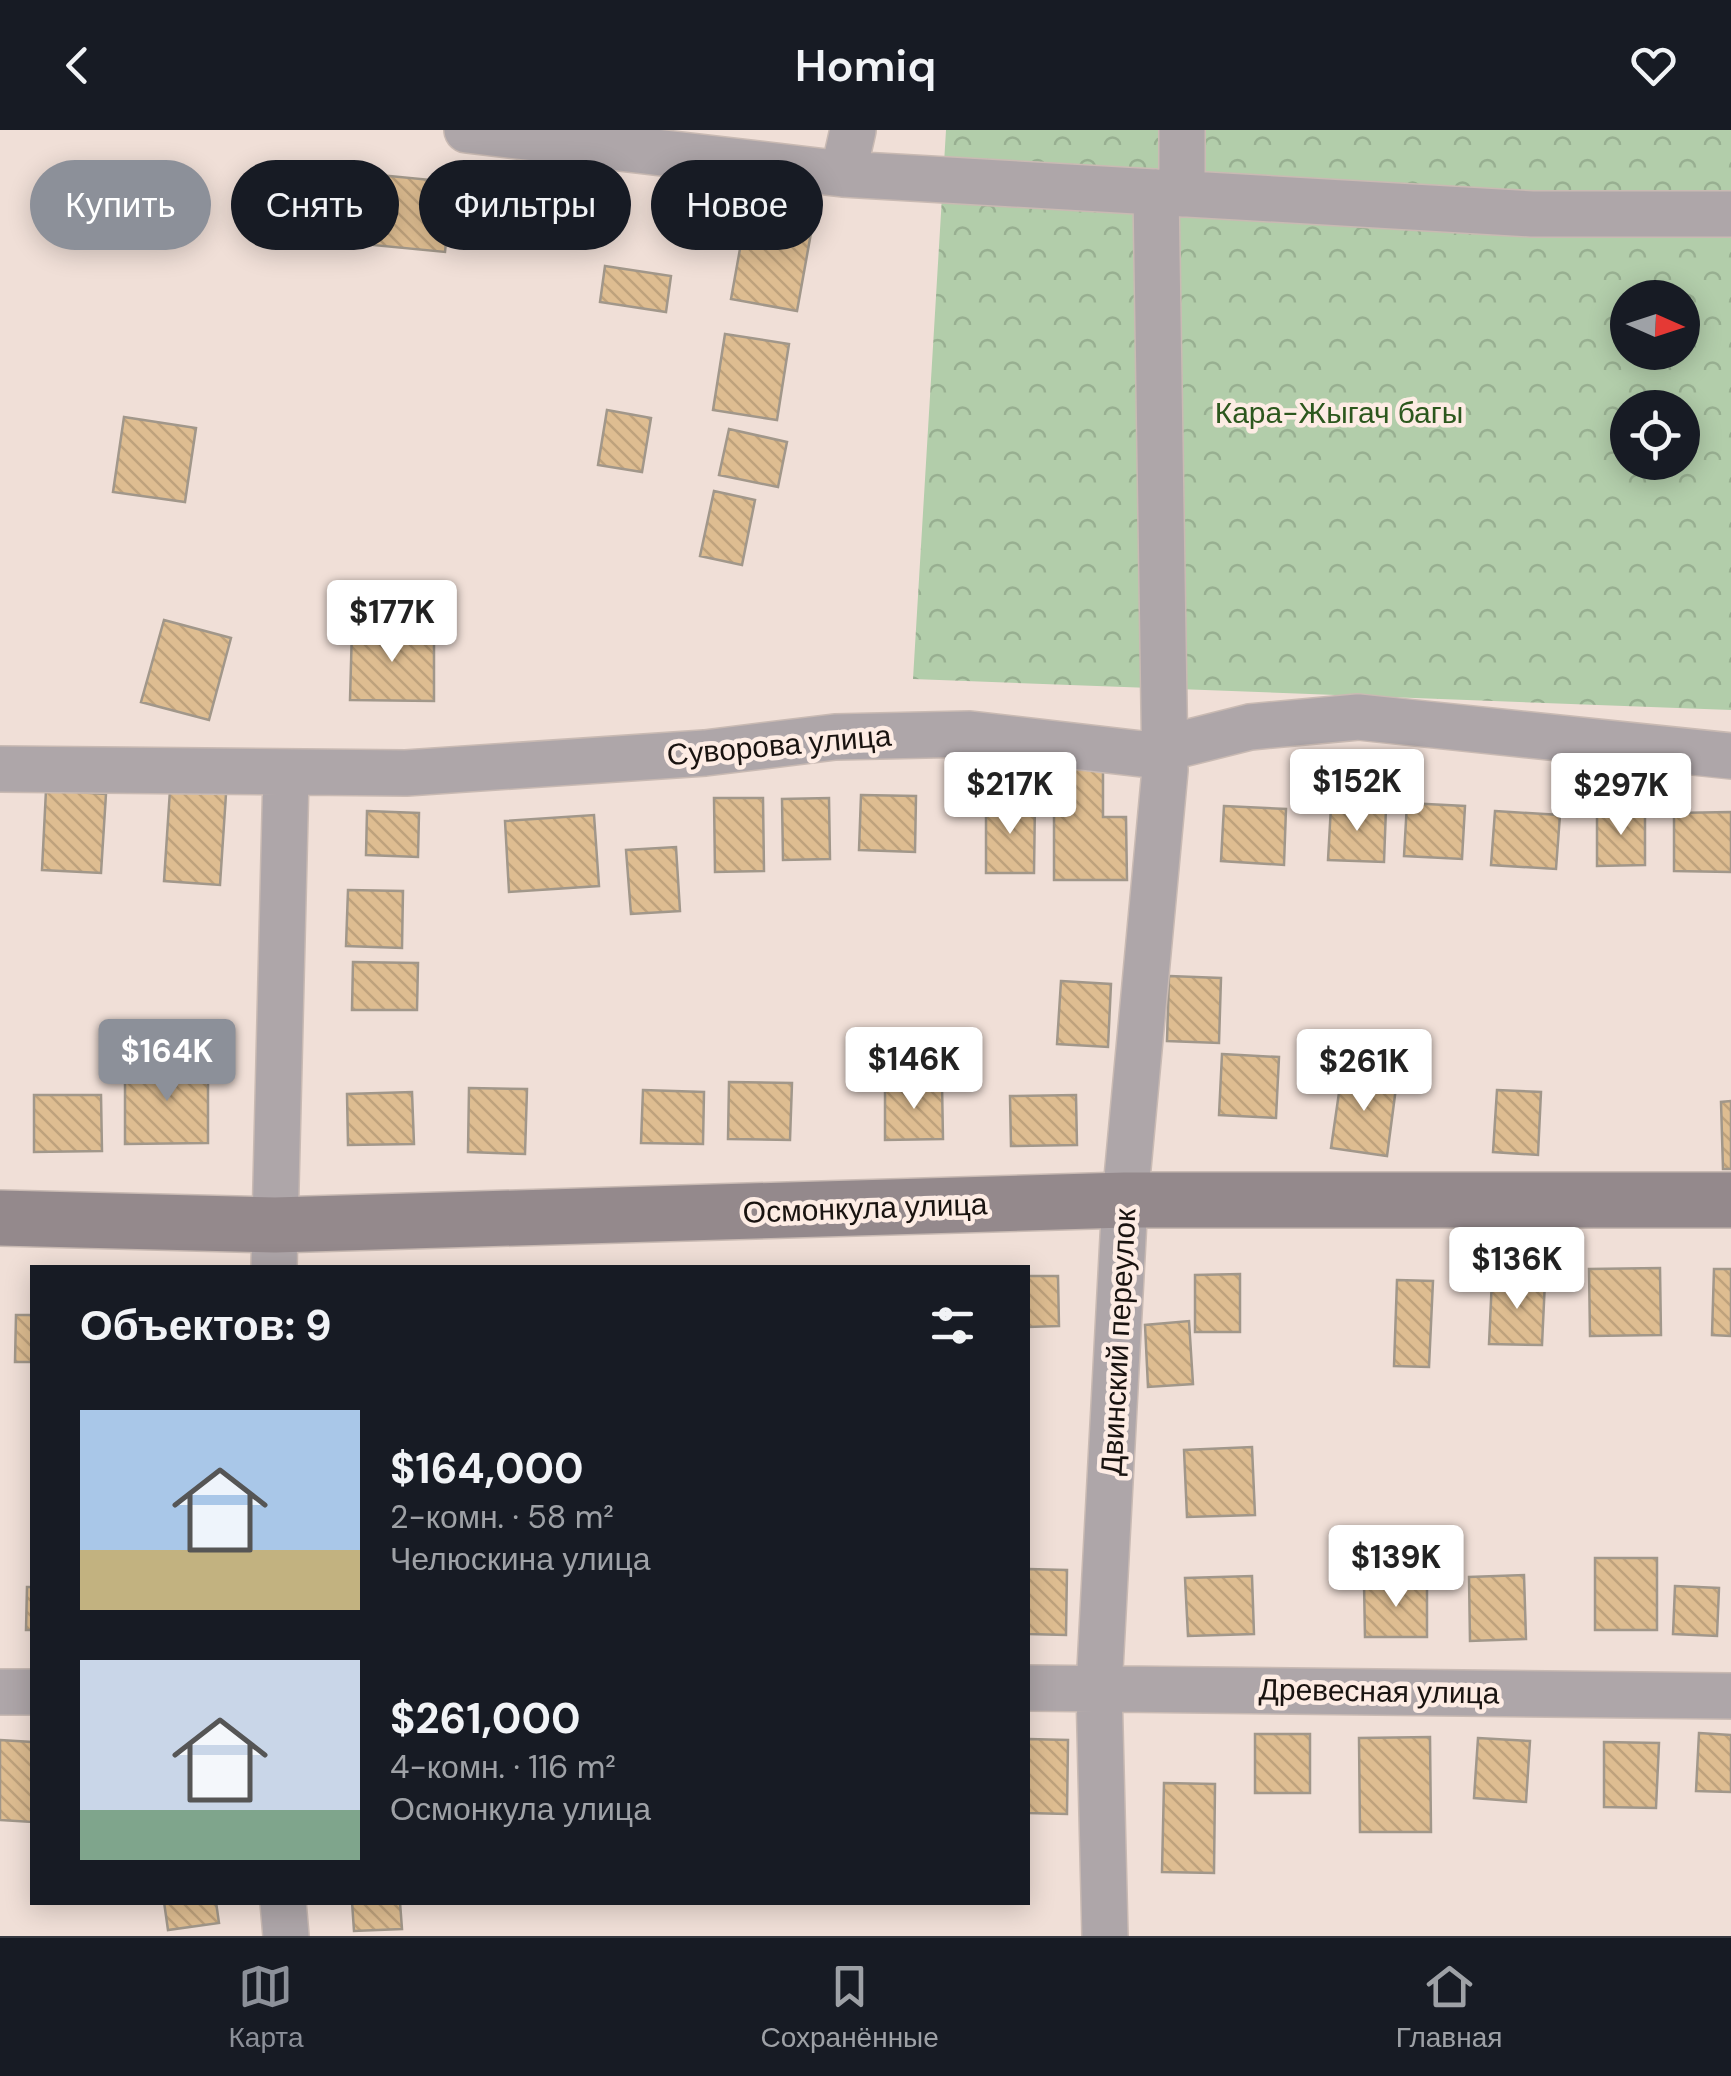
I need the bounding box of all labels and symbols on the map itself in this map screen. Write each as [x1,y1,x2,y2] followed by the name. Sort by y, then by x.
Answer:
[1610,280,1700,370] north arrow
[1215,393,1463,432] park label: Кара-Жыгач багы
[322,580,462,665] pin: $177K
[665,716,893,774] street label: Суворова улица
[1287,749,1427,834] pin: $152K
[940,752,1080,837] pin: $217K
[1551,753,1691,838] pin: $297K
[97,1019,237,1104] pin: $164K
[844,1027,984,1112] pin: $146K
[1294,1029,1434,1114] pin: $261K
[742,1184,988,1232] street label: Осмонкула улица
[1092,1207,1145,1476] street label: Двинский переулок
[1447,1227,1587,1312] pin: $136K
[1326,1525,1466,1610] pin: $139K
[1258,1669,1500,1713] street label: Древесная улица

